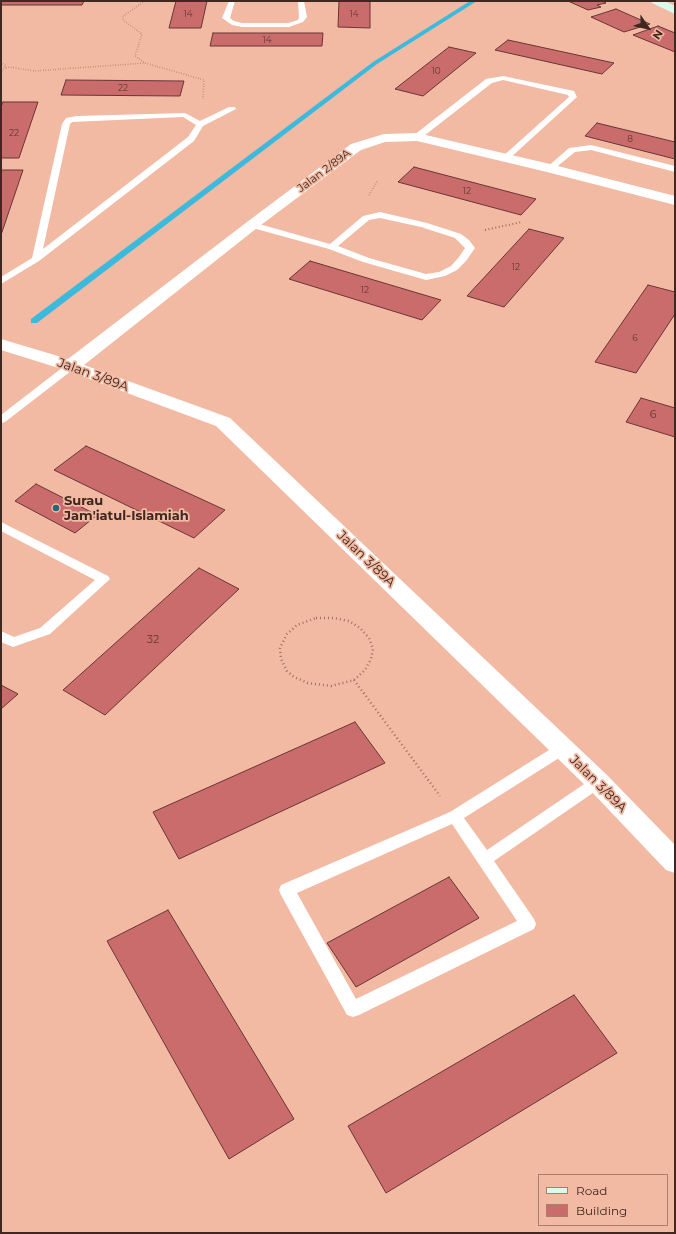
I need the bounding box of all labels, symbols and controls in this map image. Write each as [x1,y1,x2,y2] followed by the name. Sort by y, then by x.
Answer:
[628,8,668,48] north arrow
[183,9,193,19] house number: 14
[349,9,359,19] house number: 14
[650,27,666,42] text: N
[262,35,272,45] house number: 14
[431,66,441,76] house number: 10
[118,83,128,93] house number: 22
[9,128,19,138] house number: 22
[627,134,633,144] house number: 8
[295,147,353,195] street label: Jalan 2/89A
[463,186,471,196] house number: 12
[512,262,520,272] house number: 12
[361,285,369,295] house number: 12
[632,333,638,343] house number: 6
[55,355,131,395] street label: Jalan 3/89A
[650,408,656,422] house number: 6
[64,493,189,524] place label: Surau Jam'iatul-Islamiah
[51,503,61,513] marker: Surau Jam'iatul-Islamiah
[334,528,398,590] street label: Jalan 3/89A
[147,633,159,647] house number: 32
[566,752,630,816] street label: Jalan 3/89A
[538,1174,668,1226] legend
[576,1183,607,1198] text: Road
[576,1203,627,1218] text: Building

